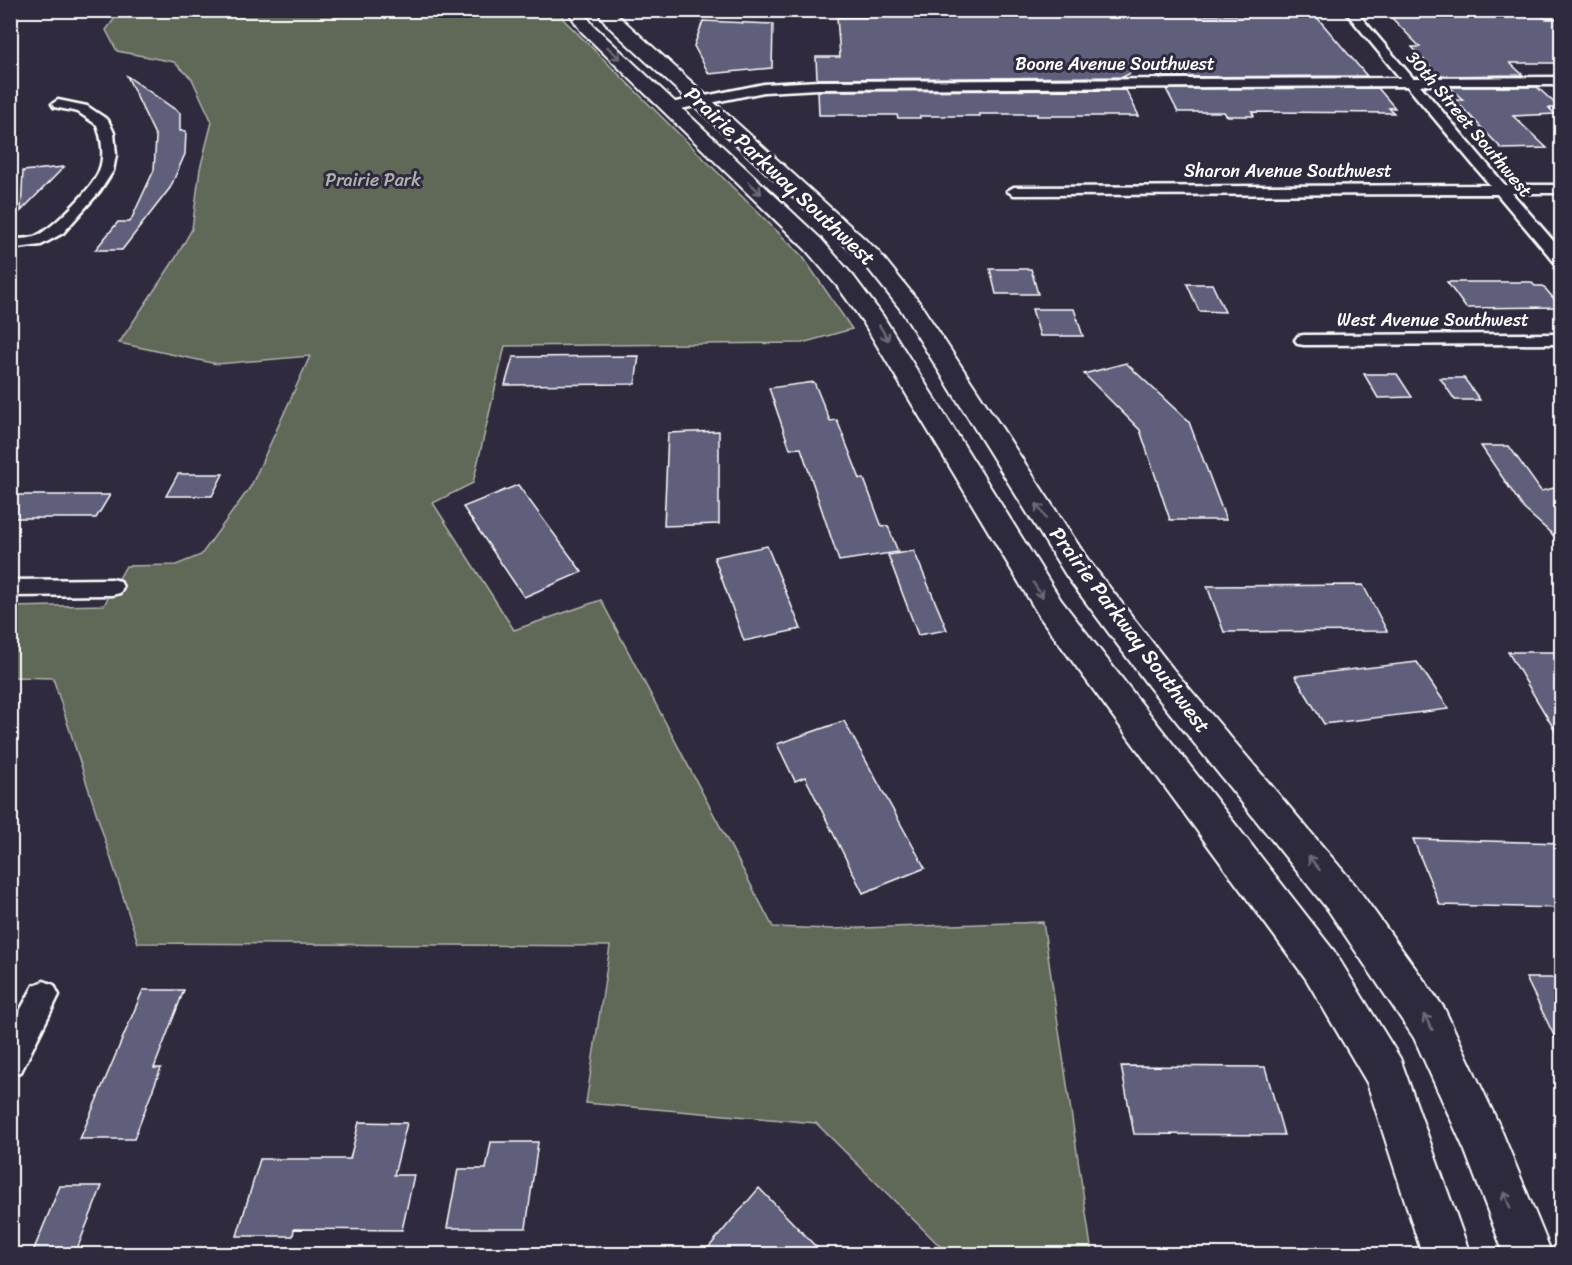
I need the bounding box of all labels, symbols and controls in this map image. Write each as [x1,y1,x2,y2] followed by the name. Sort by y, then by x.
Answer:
[1398,43,1540,205] street label: 30th Street Southwest
[606,46,621,60] one-way arrow
[1015,48,1215,80] street label: Boone Avenue Southwest
[675,76,885,276] street label: Prairie Parkway Southwest
[1184,155,1392,187] street label: Sharon Avenue Southwest
[325,164,421,196] park label: Prairie Park
[747,180,762,194] one-way arrow
[1337,304,1529,336] street label: West Avenue Southwest
[878,324,890,341] one-way arrow
[1035,503,1047,519] one-way arrow
[1039,518,1221,742] street label: Prairie Parkway Southwest
[1033,581,1045,598] one-way arrow
[1308,856,1321,872] one-way arrow
[1421,1014,1433,1031] one-way arrow
[1501,1191,1512,1210] one-way arrow

